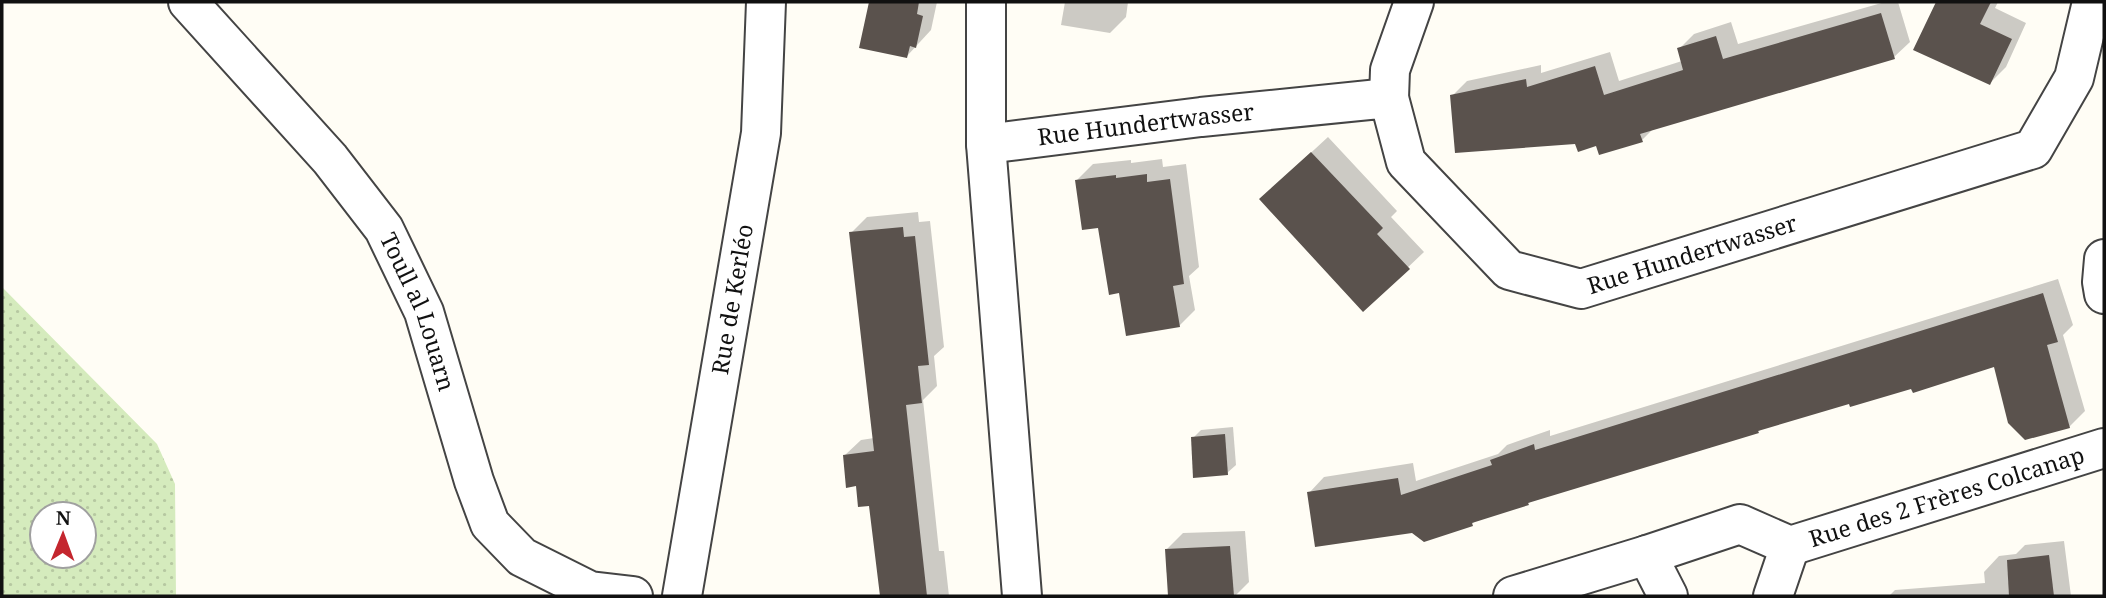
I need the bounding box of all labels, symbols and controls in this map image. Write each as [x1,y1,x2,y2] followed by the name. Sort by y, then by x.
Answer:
[1036,95,1256,152] street label: Rue Hundertwasser
[1583,206,1801,301] street label: Rue Hundertwasser
[703,222,760,377] street label: Rue de Kerléo
[373,227,464,395] street label: Toull al Louarn
[1805,438,2088,554] street label: Rue des 2 Frères Colcanap
[28,500,98,570] north arrow
[56,505,71,531] text: N

